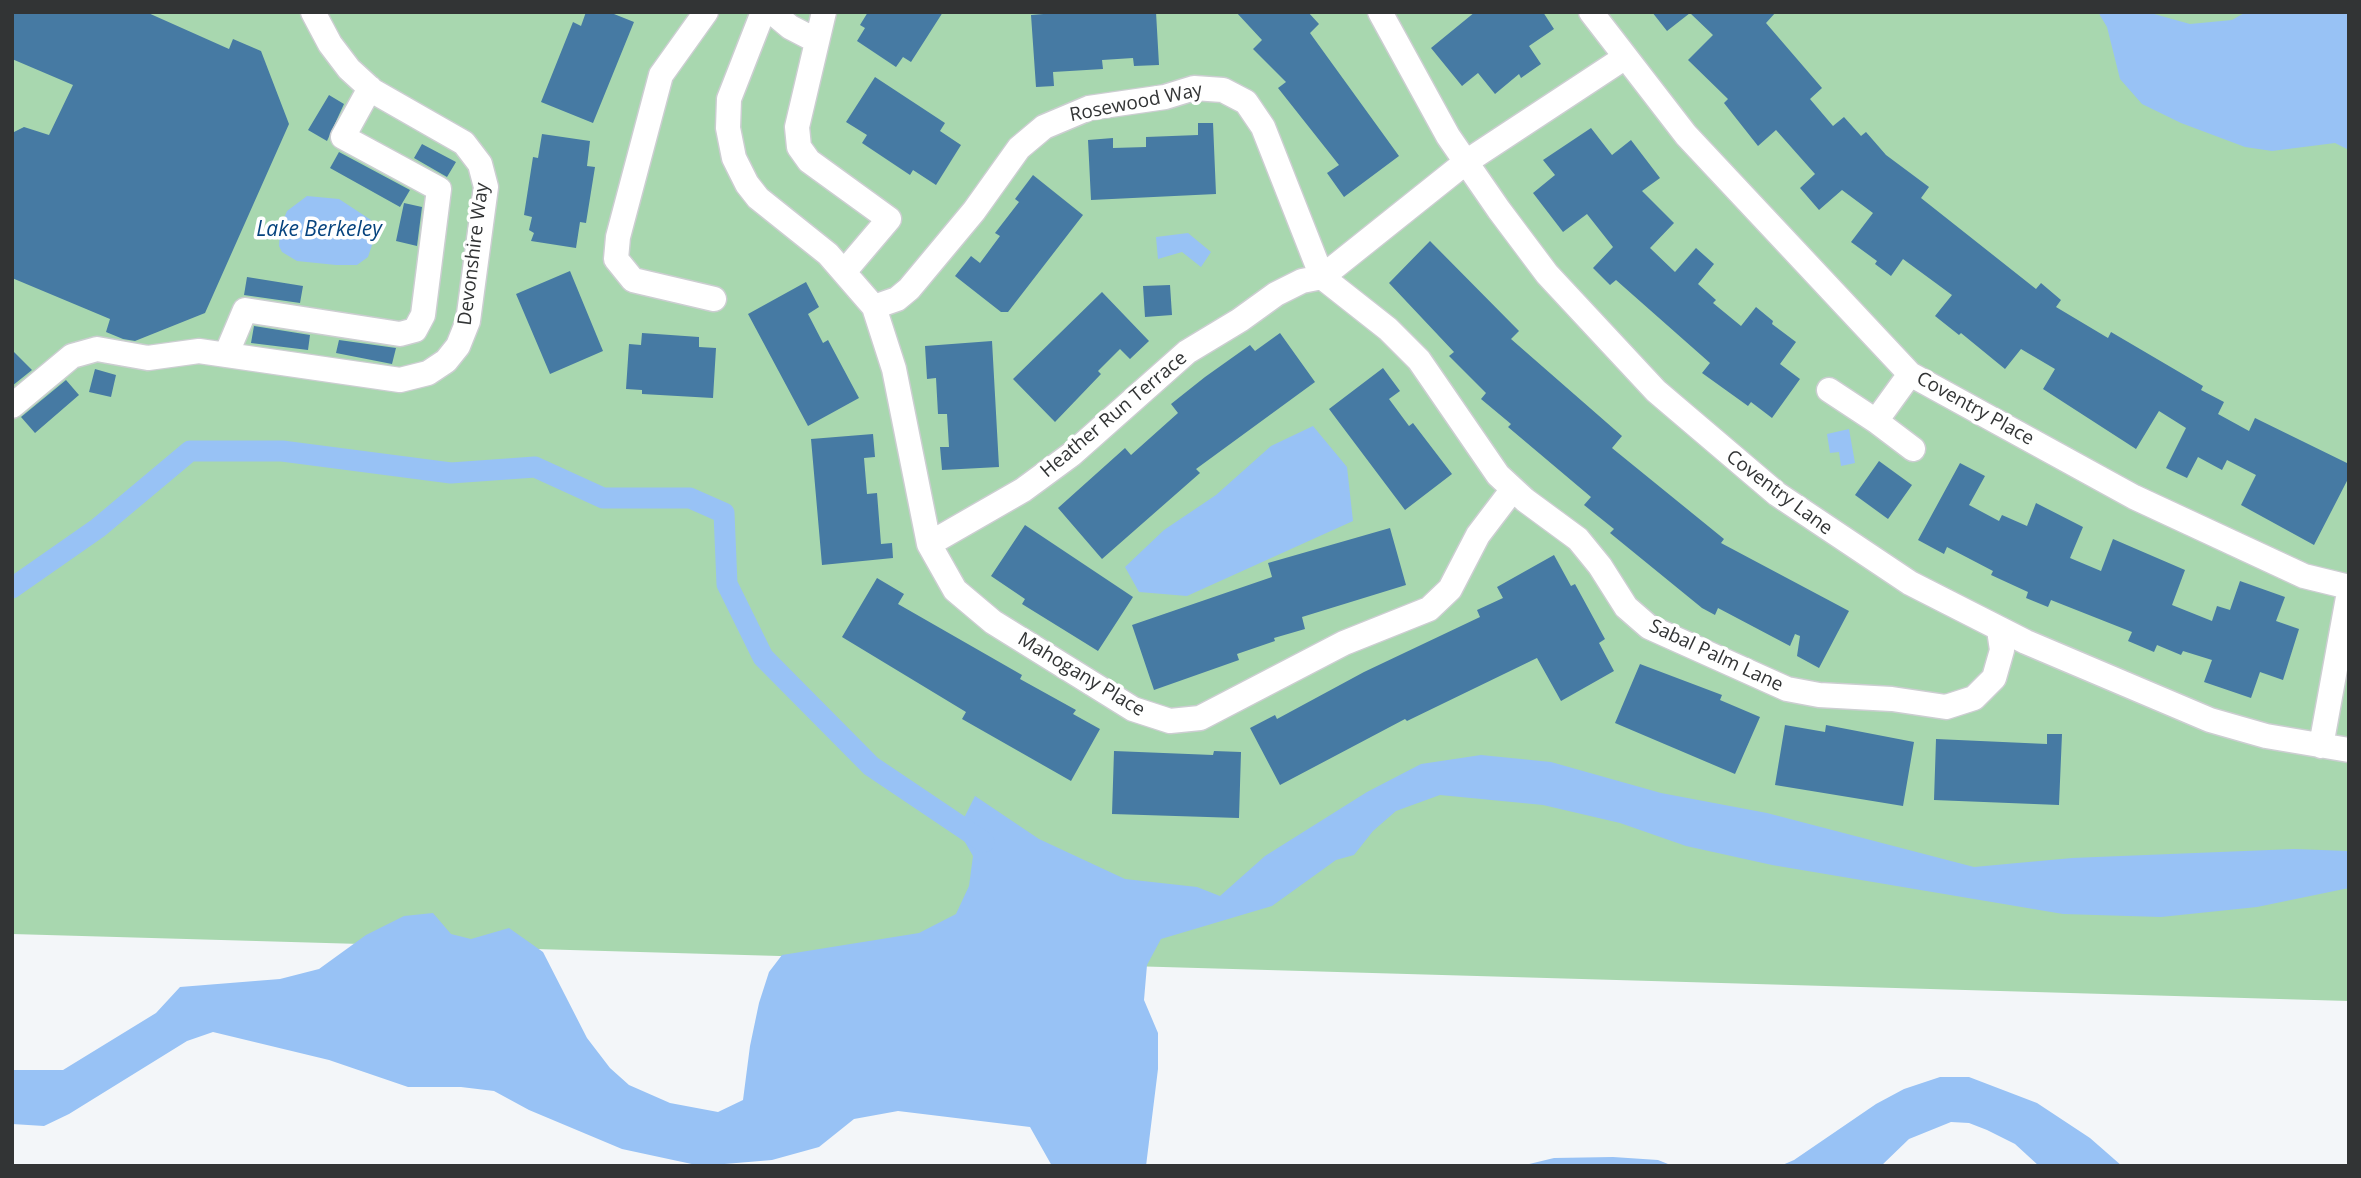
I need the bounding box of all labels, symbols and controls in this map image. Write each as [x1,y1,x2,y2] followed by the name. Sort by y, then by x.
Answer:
[1068,79,1204,127] street label: Rosewood Way
[454,181,494,327] street label: Devonshire Way
[256,217,382,243] water label: Lake Berkeley
[1036,347,1192,483] street label: Heather Run Terrace
[1912,367,2038,451] street label: Coventry Place
[1721,446,1837,540] street label: Coventry Lane
[1645,615,1787,697] street label: Sabal Palm Lane
[1013,628,1149,722] street label: Mahogany Place

